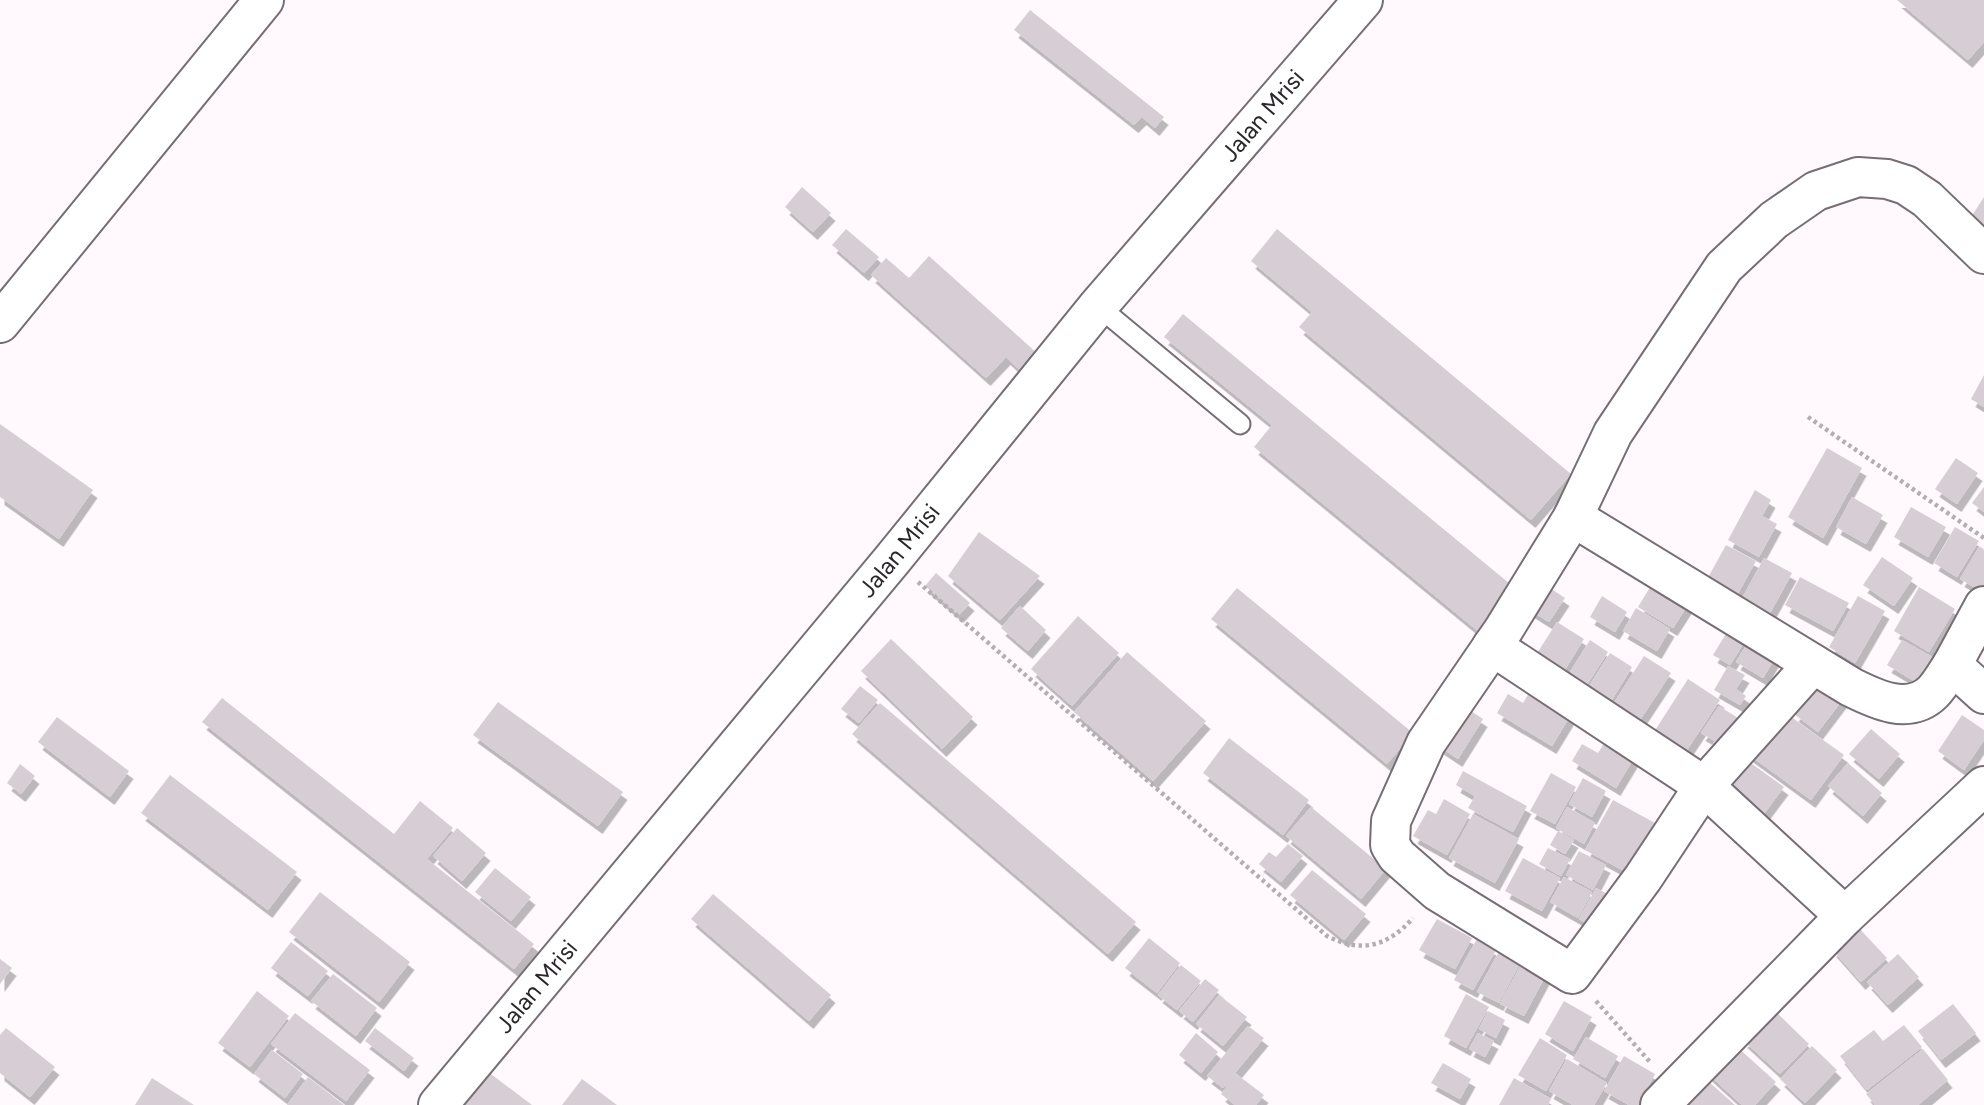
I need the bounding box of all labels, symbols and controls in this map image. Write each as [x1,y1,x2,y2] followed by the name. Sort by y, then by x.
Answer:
[1215,64,1310,167] street label: Jalan Mrisi
[852,498,946,603] street label: Jalan Mrisi
[489,934,583,1039] street label: Jalan Mrisi

